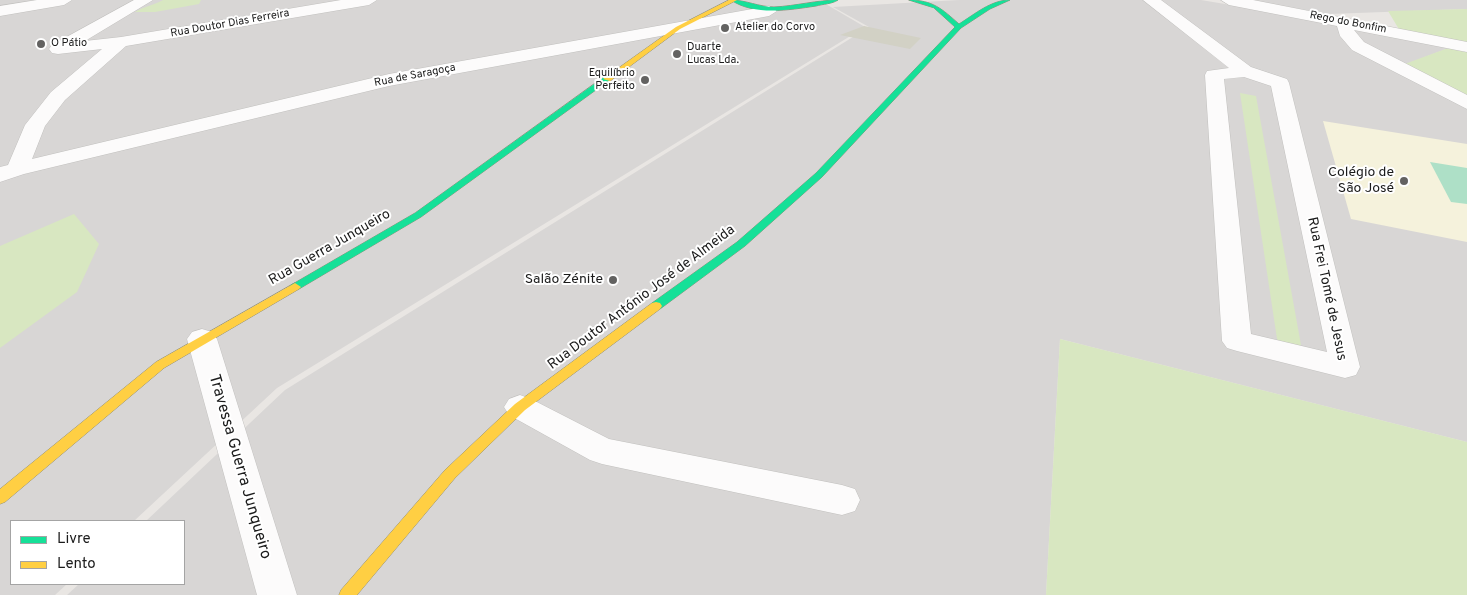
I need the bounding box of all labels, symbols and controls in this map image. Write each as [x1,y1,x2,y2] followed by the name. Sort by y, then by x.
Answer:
[170,7,290,41] street label: Rua Doutor Dias Ferreira
[1308,9,1388,37] street label: Rego do Bonfim
[735,21,815,35] place label: Atelier do Corvo
[719,22,731,34] marker: Atelier do Corvo
[51,37,87,51] place label: O Pátio
[35,38,47,50] marker: O Pátio
[687,41,739,67] place label: Duarte Lucas Lda.
[671,48,683,60] marker: Duarte Lucas Lda.
[373,62,457,90] street label: Rua de Saragoça
[589,67,635,93] place label: Equilíbrio Perfeito
[639,74,651,86] marker: Equilíbrio Perfeito
[1328,165,1394,198] place label: Colégio de São José
[1398,175,1410,187] marker: Colégio de São José
[266,206,394,290] street label: Rua Guerra Junqueiro
[1303,216,1349,362] street label: Rua Frei Tomé de Jesus
[545,222,739,374] street label: Rua Doutor António José de Almeida
[525,272,603,288] place label: Salão Zénite
[607,274,619,286] marker: Salão Zénite
[203,372,275,562] street label: Travessa Guerra Junqueiro
[10,520,185,585] legend
[57,530,91,549] text: Livre
[57,555,96,574] text: Lento

